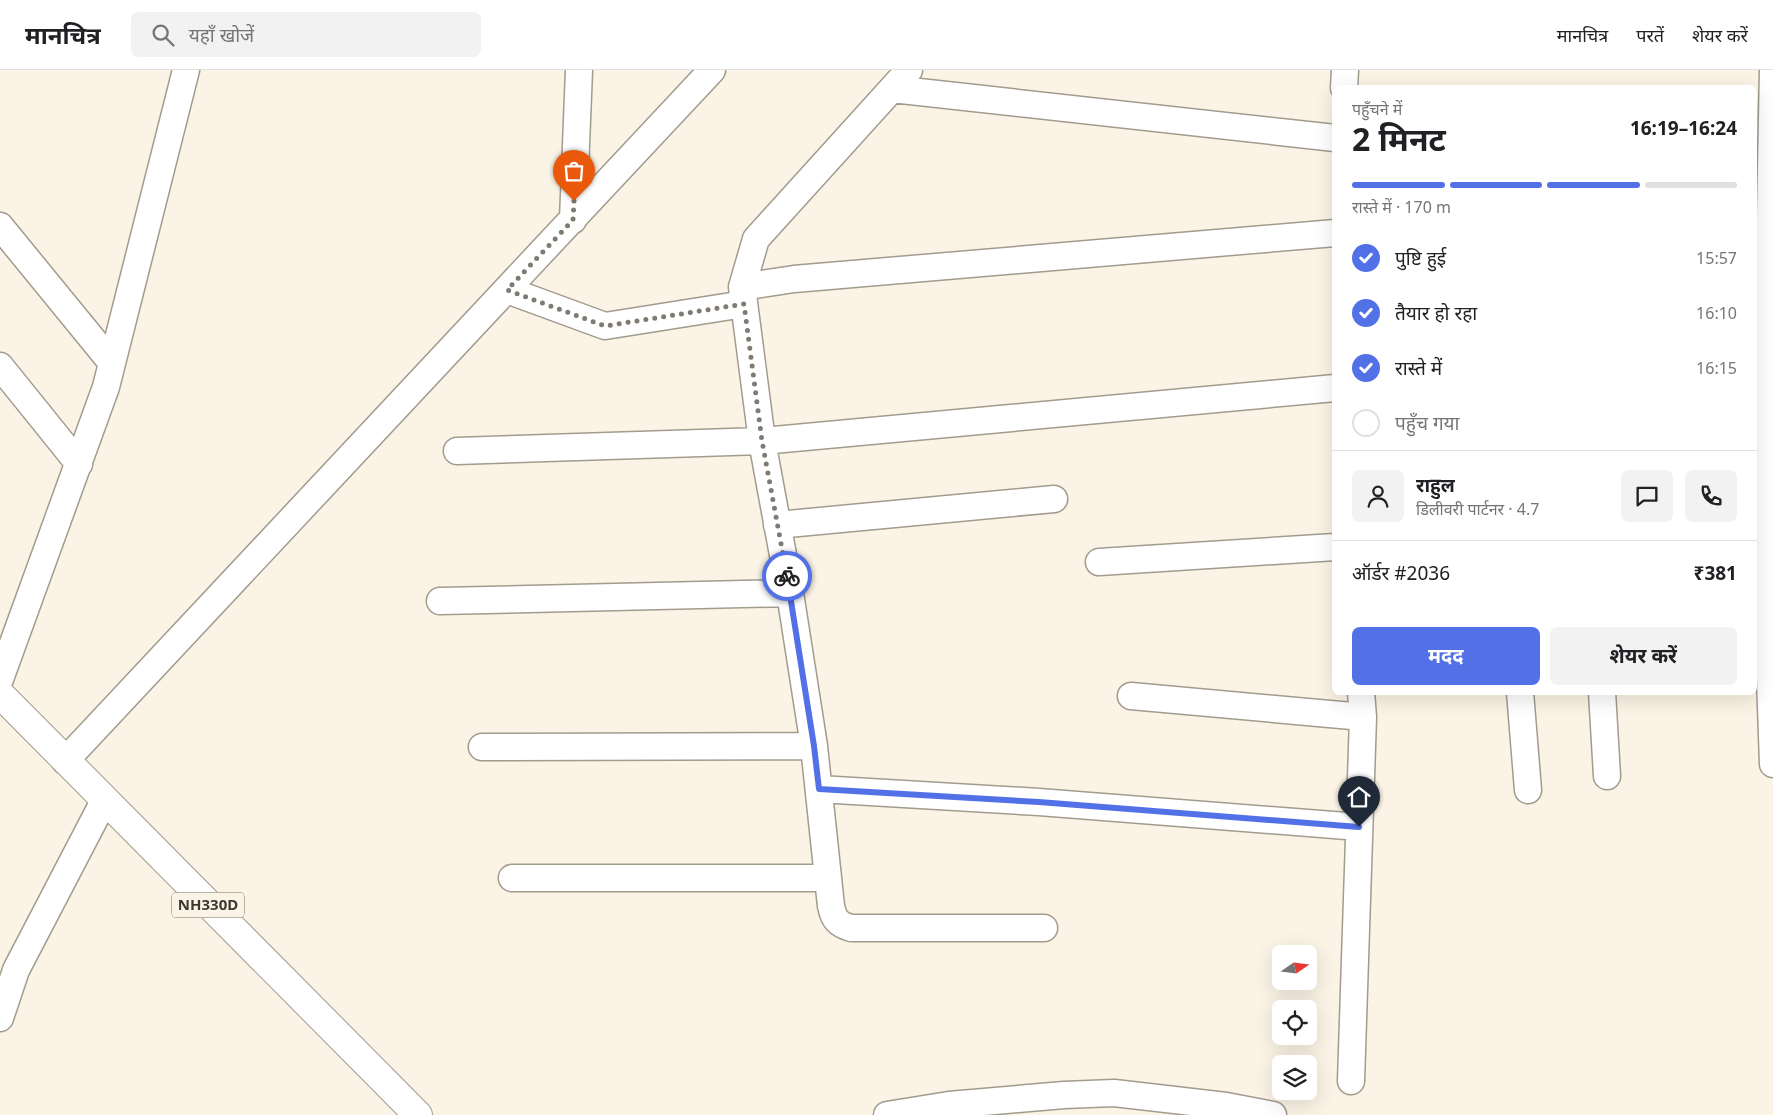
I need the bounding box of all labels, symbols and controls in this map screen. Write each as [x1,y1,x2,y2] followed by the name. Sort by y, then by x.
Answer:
[131,12,481,57] search box
[25,18,101,51] text: मानचित्र
[149,21,177,49] icon: search
[189,22,254,48] text: यहाँ खोजें
[1557,23,1608,47] text: मानचित्र
[1636,23,1664,47] text: परतें
[1692,23,1748,47] text: शेयर करें
[1352,98,1402,120] text: पहुँचने में
[1630,115,1737,141] text: 16:19–16:24
[1352,117,1446,160] text: 2 मिनट
[553,150,595,201] pin
[560,157,588,185] icon: bag
[1352,196,1451,218] text: रास्ते में · 170 m
[1352,244,1380,272] icon: check
[1395,245,1446,271] text: पुष्टि हुई
[1696,247,1737,269] text: 15:57
[1352,299,1380,327] icon: check
[1395,300,1477,326] text: तैयार हो रहा
[1696,302,1737,324] text: 16:10
[1352,354,1380,382] icon: check
[1395,355,1442,381] text: रास्ते में
[1696,357,1737,379] text: 16:15
[1395,410,1460,436] text: पहुँच गया
[1352,470,1404,522] button: person
[1621,470,1673,522] button: chat
[1685,470,1737,522] button: phone
[1416,472,1455,498] text: राहुल
[1416,498,1539,520] text: डिलीवरी पार्टनर · 4.7
[762,551,812,601] courier
[1352,560,1450,586] text: ऑर्डर #2036
[1694,560,1737,586] text: ₹381
[773,562,801,590] icon: bike
[1352,627,1540,685] button: मदद
[1550,627,1737,685] button: शेयर करें
[1338,776,1380,827] pin
[1345,783,1373,811] icon: home
[172,892,244,918] road number: NH330D
[1272,945,1318,990] north arrow
[1272,945,1317,1100] map controls
[1272,1000,1317,1045] button: locate
[1272,1055,1317,1100] button: layers

